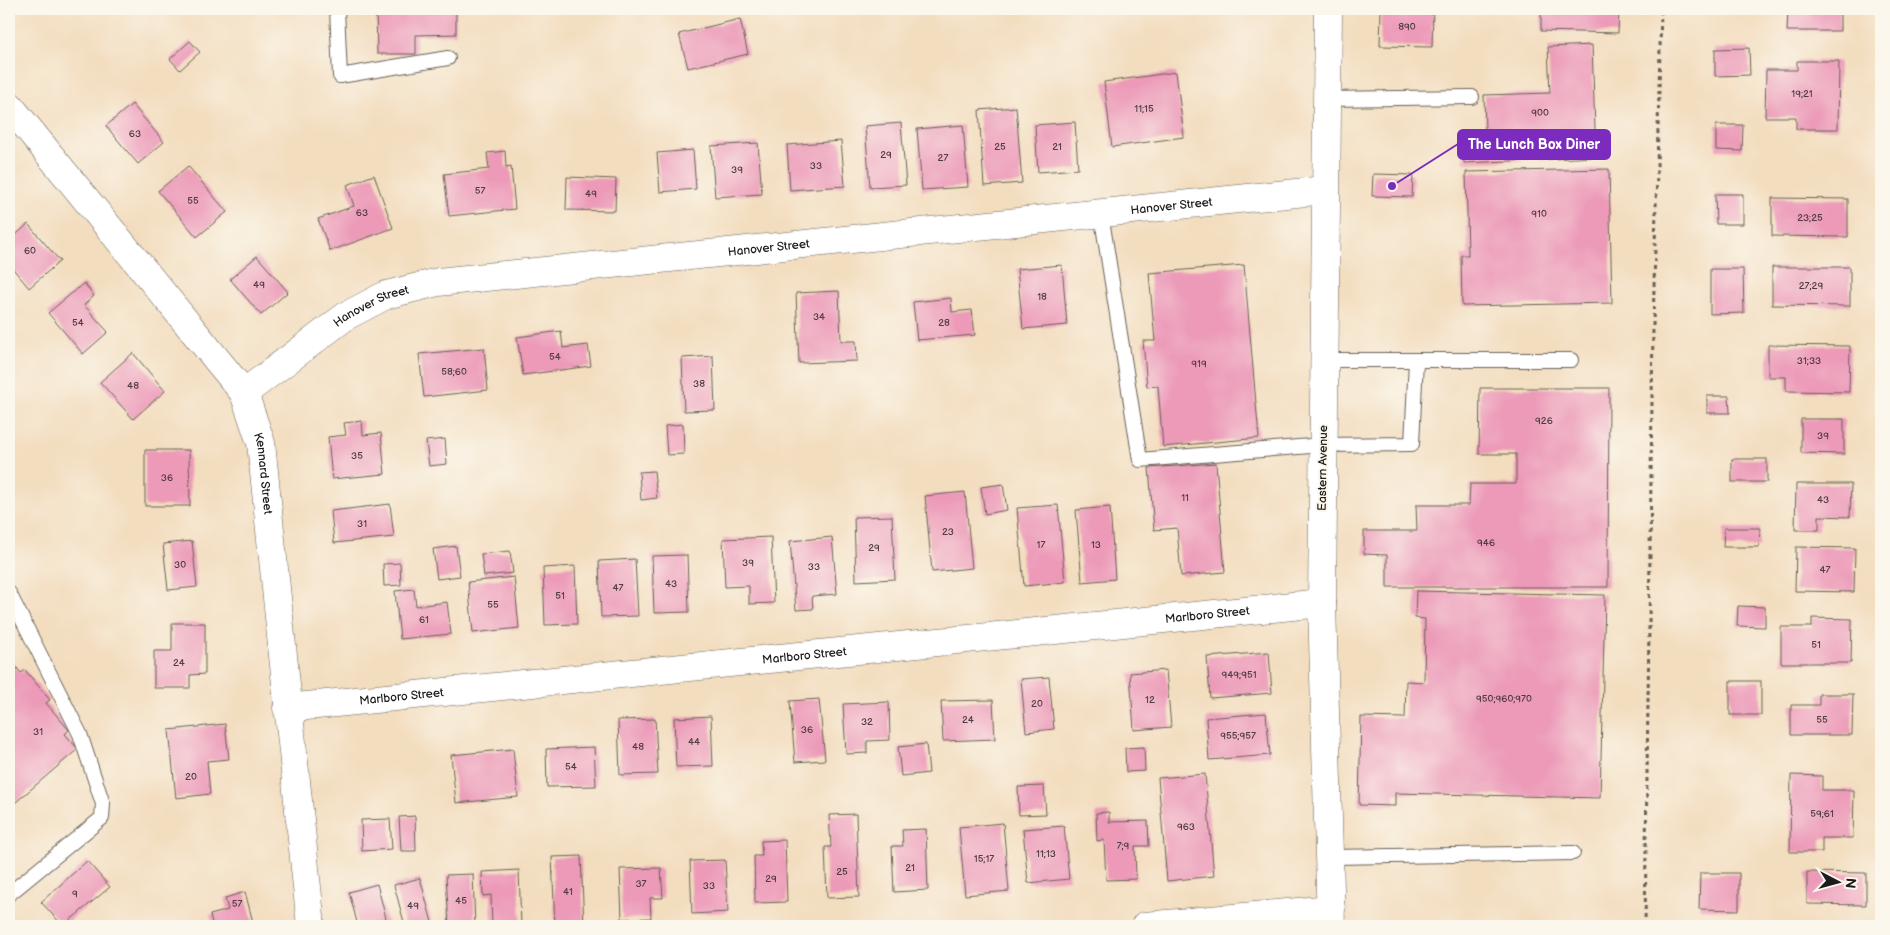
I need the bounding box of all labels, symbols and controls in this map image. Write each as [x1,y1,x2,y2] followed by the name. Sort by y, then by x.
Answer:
[1398,21,1416,33] house number: 890
[1791,88,1813,100] house number: 19;21
[1134,103,1154,115] house number: 11;15
[1531,107,1549,119] house number: 900
[129,128,141,140] house number: 63
[1458,130,1610,159] callout: The Lunch Box Diner
[1468,136,1601,153] text: The Lunch Box Diner
[994,141,1006,153] house number: 25
[1052,141,1062,153] house number: 21
[880,149,892,161] house number: 29
[938,152,948,164] house number: 27
[810,160,822,172] house number: 33
[731,164,743,176] house number: 39
[475,185,485,197] house number: 57
[585,188,597,200] house number: 49
[1130,194,1213,218] street label: Hanover Street
[187,195,199,207] house number: 55
[356,207,368,219] house number: 63
[1531,208,1547,220] house number: 910
[1797,212,1823,224] house number: 23;25
[727,236,811,259] street label: Hanover Street
[24,245,36,257] house number: 60
[253,279,265,291] house number: 49
[1799,280,1823,292] house number: 27;29
[330,282,411,330] street label: Hanover Street
[1037,291,1047,303] house number: 18
[813,311,825,323] house number: 34
[72,317,84,329] house number: 54
[938,317,950,329] house number: 28
[549,351,561,363] house number: 54
[1797,355,1821,367] house number: 31;33
[1191,358,1207,370] house number: 919
[441,366,467,378] house number: 58;60
[693,378,705,390] house number: 38
[127,380,139,392] house number: 48
[1535,415,1553,427] house number: 926
[1315,425,1331,511] street label: Eastern Avenue
[1817,430,1829,442] house number: 39
[250,431,276,515] street label: Kennard Street
[351,450,363,462] house number: 35
[161,472,173,484] house number: 36
[1181,492,1189,504] house number: 11
[1817,494,1829,506] house number: 43
[357,518,367,530] house number: 31
[942,526,954,538] house number: 23
[1477,537,1495,549] house number: 946
[1037,539,1045,551] house number: 17
[1091,539,1101,551] house number: 13
[868,542,880,554] house number: 29
[742,557,754,569] house number: 39
[174,559,186,571] house number: 30
[808,561,820,573] house number: 33
[1819,564,1831,576] house number: 47
[665,578,677,590] house number: 43
[612,582,624,594] house number: 47
[555,590,565,602] house number: 51
[487,599,499,611] house number: 55
[1164,603,1250,626] street label: Marlboro Street
[419,614,429,626] house number: 61
[1811,639,1821,651] house number: 51
[761,644,848,667] street label: Marlboro Street
[173,657,185,669] house number: 24
[1221,669,1257,681] house number: 949;951
[359,685,445,708] street label: Marlboro Street
[1476,693,1532,705] house number: 950;960;970
[1145,694,1155,706] house number: 12
[1031,698,1043,710] house number: 20
[962,714,974,726] house number: 24
[1816,714,1828,726] house number: 55
[861,716,873,728] house number: 32
[801,724,813,736] house number: 36
[33,726,43,738] house number: 31
[1220,730,1256,742] house number: 955;957
[688,736,700,748] house number: 44
[632,741,644,753] house number: 48
[565,761,577,773] house number: 54
[185,771,197,783] house number: 20
[1810,808,1834,820] house number: 59;61
[1177,821,1195,833] house number: 963
[1117,840,1130,852] house number: 7;9
[1036,848,1056,860] house number: 11;13
[974,853,994,865] house number: 15;17
[1812,858,1862,908] north arrow
[905,862,915,874] house number: 21
[836,866,848,878] house number: 25
[765,873,777,885] house number: 29
[1841,877,1859,889] text: N
[635,878,647,890] house number: 37
[703,880,715,892] house number: 33
[563,886,573,898] house number: 41
[72,888,78,900] house number: 9
[455,895,467,907] house number: 45
[232,898,242,910] house number: 57
[407,900,419,912] house number: 49

